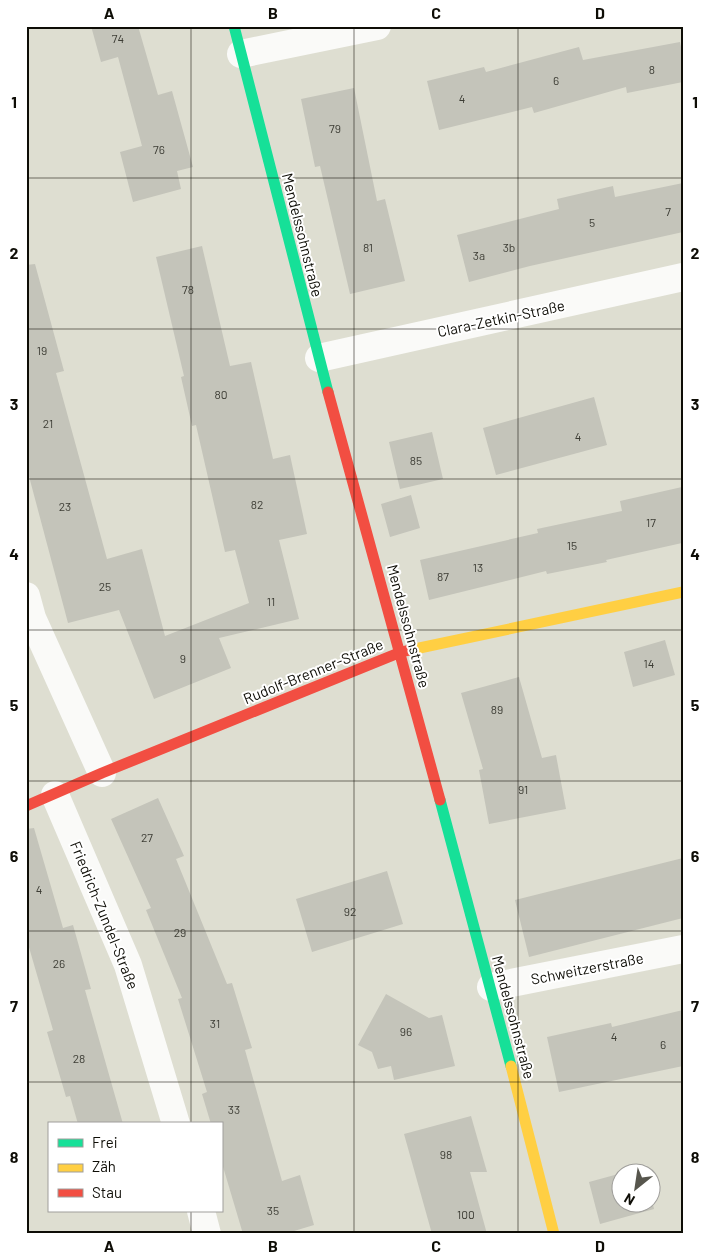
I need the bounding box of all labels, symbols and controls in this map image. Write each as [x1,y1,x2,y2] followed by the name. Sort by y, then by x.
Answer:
[104,3,115,22] text: A
[268,3,278,22] text: B
[431,3,441,22] text: C
[595,3,605,22] text: D
[112,31,124,45] house number: 74
[649,62,655,76] house number: 8
[553,73,559,87] house number: 6
[459,91,465,105] house number: 4
[11,92,17,111] text: 1
[692,92,698,111] text: 1
[329,121,341,135] house number: 79
[153,142,165,156] house number: 76
[279,171,327,299] street label: Mendelssohnstraße
[665,204,671,218] house number: 7
[589,215,595,229] house number: 5
[363,240,373,254] house number: 81
[503,240,515,254] house number: 3b
[10,243,19,262] text: 2
[691,243,700,262] text: 2
[473,248,485,262] house number: 3a
[182,282,194,296] house number: 78
[436,296,566,340] street label: Clara-Zetkin-Straße
[37,343,47,357] house number: 19
[214,387,228,401] house number: 80
[10,394,18,413] text: 3
[691,394,699,413] text: 3
[43,416,53,430] house number: 21
[575,429,581,443] house number: 4
[410,453,422,467] house number: 85
[251,497,263,511] house number: 82
[59,499,71,513] house number: 23
[646,515,656,529] house number: 17
[567,538,577,552] house number: 15
[9,544,19,563] text: 4
[690,544,700,563] text: 4
[473,560,483,574] house number: 13
[384,562,434,690] street label: Mendelssohnstraße
[437,569,449,583] house number: 87
[99,579,111,593] house number: 25
[267,594,275,608] house number: 11
[240,635,386,707] street label: Rudolf-Brenner-Straße
[180,651,186,665] house number: 9
[644,656,654,670] house number: 14
[10,695,19,714] text: 5
[691,695,700,714] text: 5
[491,702,503,716] house number: 89
[518,782,528,796] house number: 91
[141,830,153,844] house number: 27
[67,838,143,992] street label: Friedrich-Zundel-Straße
[10,846,19,865] text: 6
[691,846,700,865] text: 6
[36,882,42,896] house number: 4
[344,904,356,918] house number: 92
[174,925,186,939] house number: 29
[529,948,645,988] street label: Schweitzerstraße
[489,953,539,1081] street label: Mendelssohnstraße
[53,956,65,970] house number: 26
[10,996,18,1015] text: 7
[691,996,699,1015] text: 7
[210,1016,220,1030] house number: 31
[400,1024,412,1038] house number: 96
[611,1029,617,1043] house number: 4
[660,1037,666,1051] house number: 6
[73,1051,85,1065] house number: 28
[228,1102,240,1116] house number: 33
[48,1122,222,1212] legend
[92,1133,118,1151] text: Frei
[10,1147,19,1166] text: 8
[440,1147,452,1161] house number: 98
[691,1147,700,1166] text: 8
[92,1157,116,1175] text: Zäh
[612,1162,662,1212] north arrow
[92,1183,122,1201] text: Stau
[621,1190,638,1209] text: N
[267,1203,279,1217] house number: 35
[457,1207,475,1221] house number: 100
[104,1236,115,1255] text: A
[268,1236,278,1255] text: B
[431,1236,441,1255] text: C
[595,1236,605,1255] text: D

